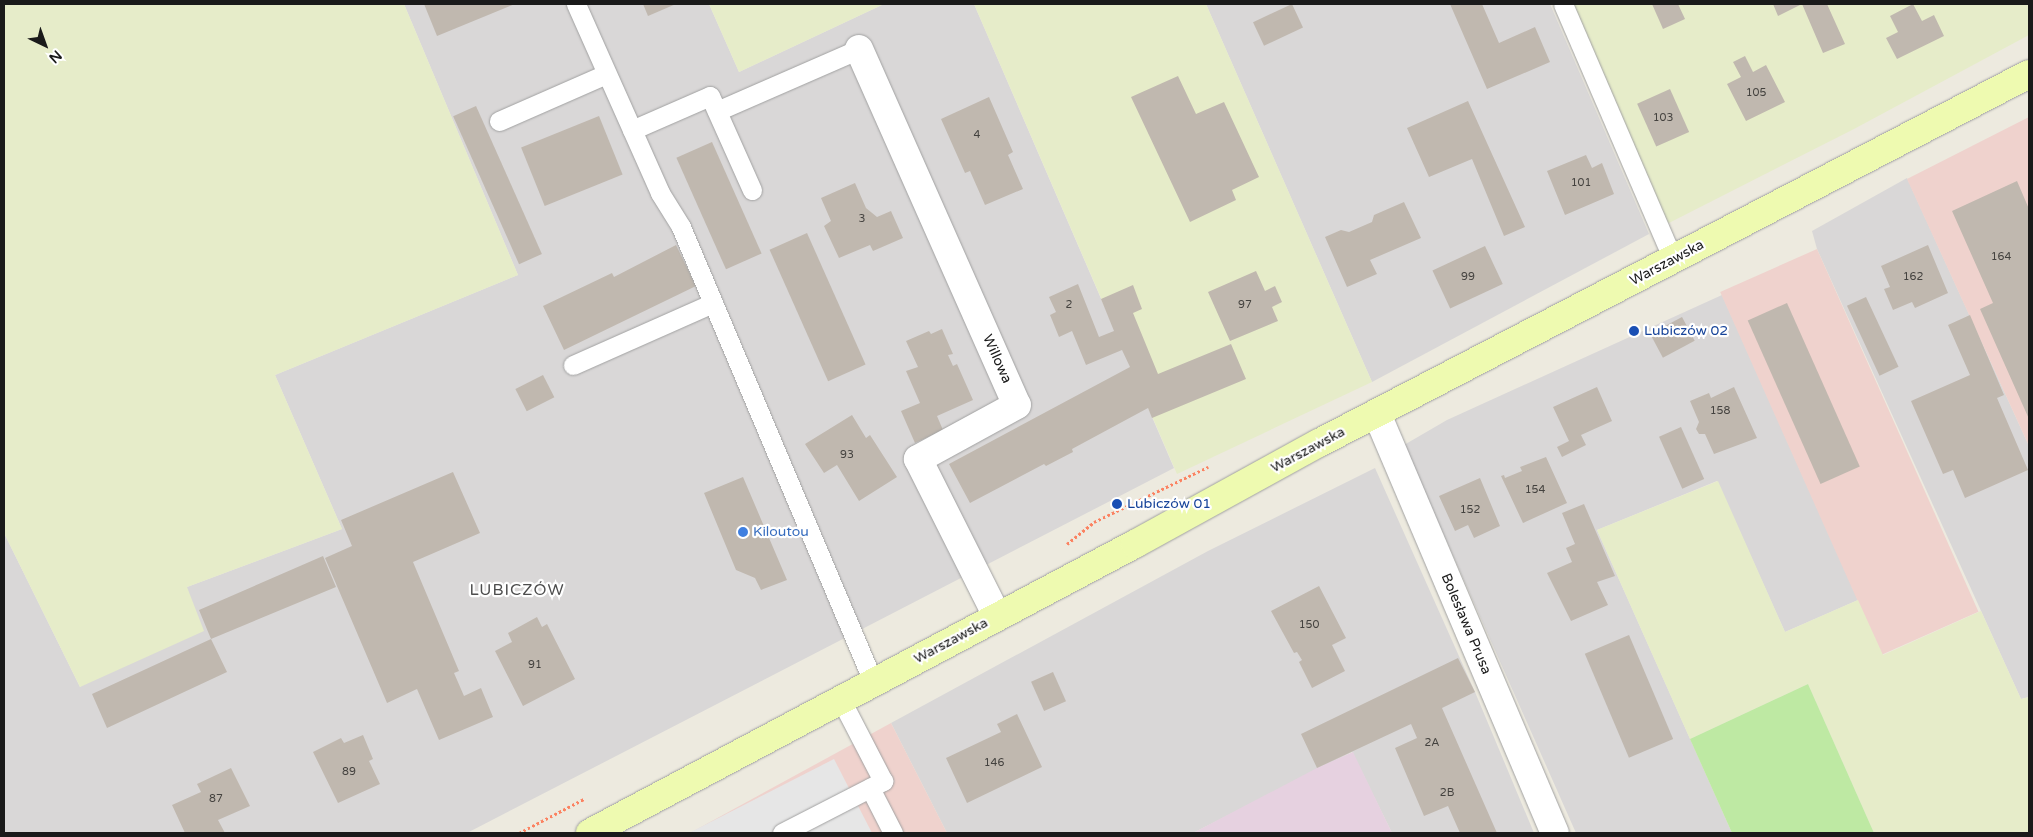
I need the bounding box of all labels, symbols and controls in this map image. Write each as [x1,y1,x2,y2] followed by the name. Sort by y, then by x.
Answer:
[20,20,70,70] north arrow
[46,46,65,67] text: N
[1746,86,1766,100] house number: 105
[1653,111,1673,125] house number: 103
[974,128,980,142] house number: 4
[1571,176,1591,190] house number: 101
[859,212,865,226] house number: 3
[1627,236,1707,290] street label: Warszawska
[1991,250,2011,264] house number: 164
[1461,270,1475,284] house number: 99
[1903,270,1923,284] house number: 162
[1066,298,1072,312] house number: 2
[1238,298,1252,312] house number: 97
[1644,323,1728,339] place label: Lubiczów 02
[1628,325,1640,337] marker: Lubiczów 02
[979,332,1015,386] street label: Willowa
[1710,404,1730,418] house number: 158
[1268,423,1348,477] street label: Warszawska
[840,448,854,462] house number: 93
[1525,483,1545,497] house number: 154
[1127,496,1211,512] place label: Lubiczów 01
[1111,498,1123,510] marker: Lubiczów 01
[1460,503,1480,517] house number: 152
[753,524,809,540] place label: Kiloutou
[737,526,749,538] marker: Kiloutou
[1437,571,1495,677] street label: Bolesława Prusa
[468,580,566,600] district label: LUBICZÓW
[911,614,991,668] street label: Warszawska
[1299,618,1319,632] house number: 150
[528,658,542,672] house number: 91
[1424,736,1440,750] house number: 2A
[984,756,1004,770] house number: 146
[342,765,356,779] house number: 89
[1440,786,1454,800] house number: 2B
[209,792,223,806] house number: 87

